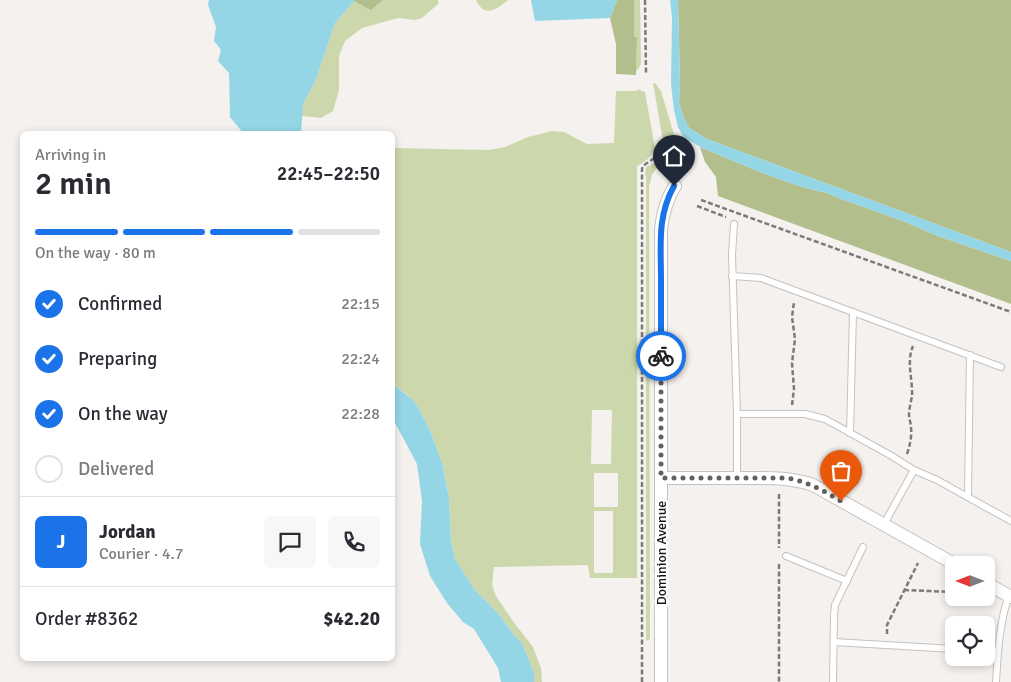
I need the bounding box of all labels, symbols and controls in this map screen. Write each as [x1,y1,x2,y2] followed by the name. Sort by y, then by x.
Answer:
[653,135,695,186] pin
[660,142,688,170] icon: home
[35,145,106,165] text: Arriving in
[277,162,380,186] text: 22:45–22:50
[35,164,112,203] text: 2 min
[35,243,156,263] text: On the way · 80 m
[35,290,63,318] icon: check
[78,292,162,316] text: Confirmed
[341,294,380,314] text: 22:15
[636,331,686,381] courier
[647,342,675,370] icon: bike
[35,345,63,373] icon: check
[78,347,157,371] text: Preparing
[341,349,380,369] text: 22:24
[35,400,63,428] icon: check
[78,402,168,426] text: On the way
[341,404,380,424] text: 22:28
[820,450,862,501] pin
[78,457,154,481] text: Delivered
[827,457,855,485] icon: bag
[653,501,670,605] street label: Dominion Avenue
[264,516,316,568] button: chat
[328,516,380,568] button: phone
[99,520,156,544] text: Jordan
[57,530,65,554] text: J
[99,544,183,564] text: Courier · 4.7
[945,556,995,606] north arrow
[945,556,995,666] map controls
[35,607,138,631] text: Order #8362
[323,607,380,631] text: $42.20
[945,616,995,666] button: locate

